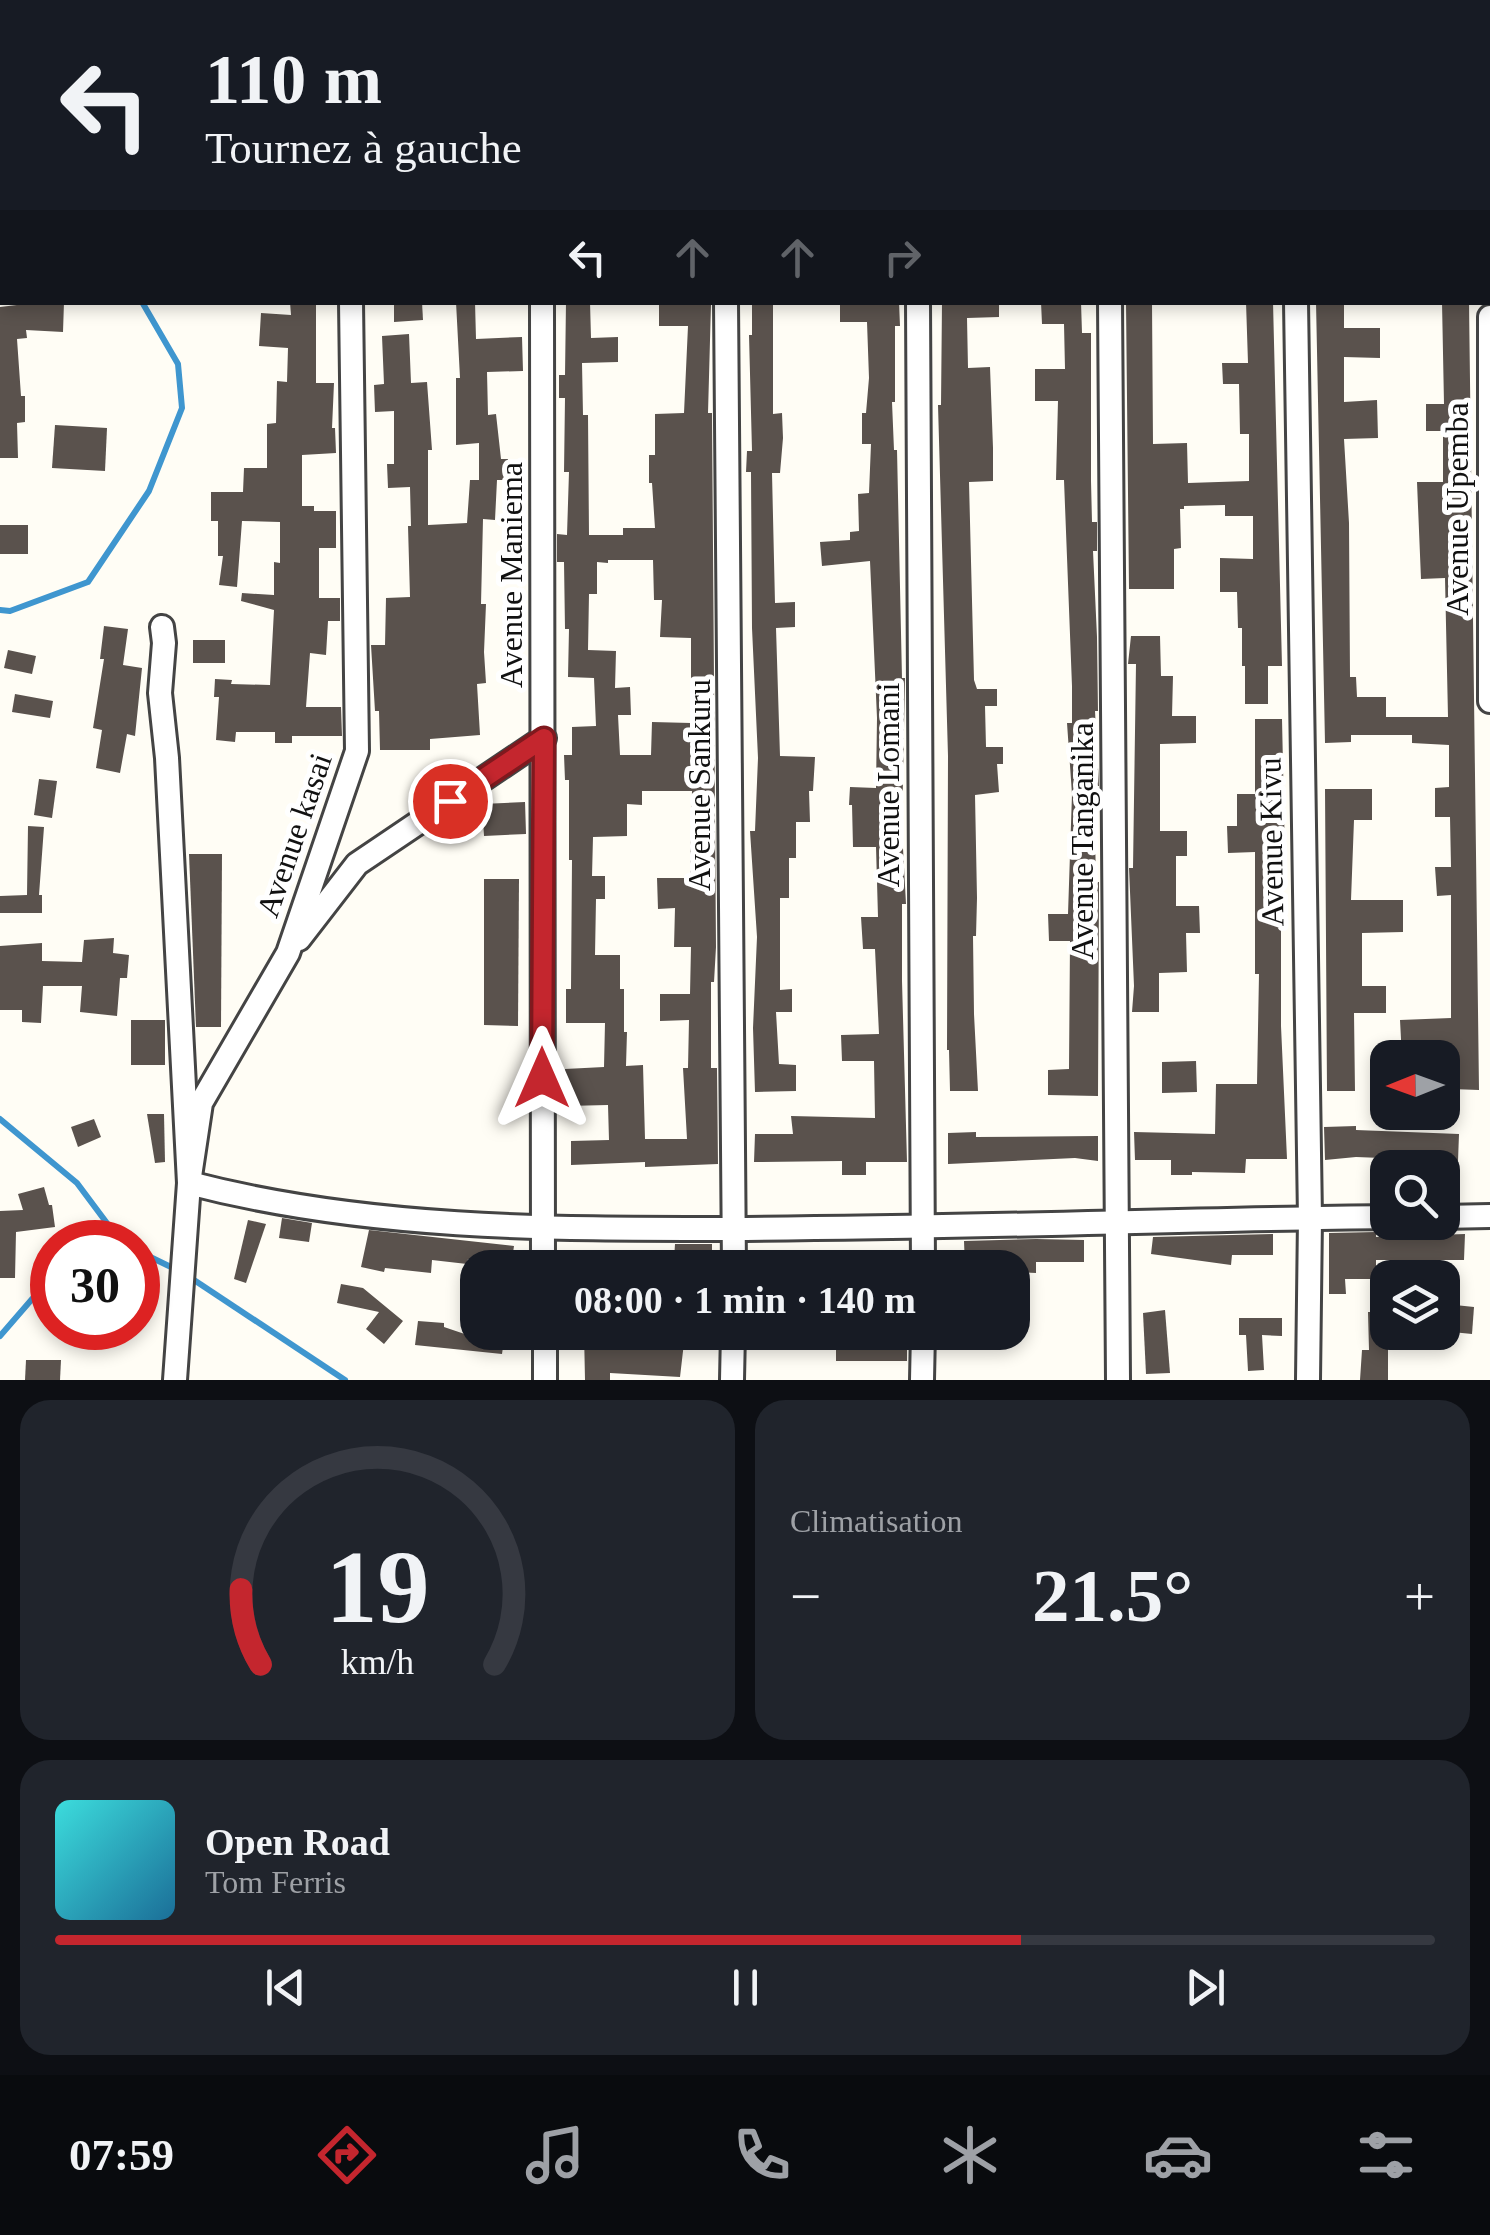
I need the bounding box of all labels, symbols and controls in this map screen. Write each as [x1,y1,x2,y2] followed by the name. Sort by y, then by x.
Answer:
[40,40,170,170] icon: left
[205,41,382,118] text: 110 m
[205,123,522,173] text: Tournez à gauche
[560,230,615,285] icon: left
[665,230,720,285] icon: ahead
[770,230,825,285] icon: ahead
[875,230,930,285] icon: right
[1439,402,1475,616] street label: Avenue Upemba
[493,462,529,688] street label: Avenue Maniema
[681,679,717,891] street label: Avenue Sankuru
[870,683,906,887] street label: Avenue Lomani
[1064,722,1100,960] street label: Avenue Tanganika
[249,748,339,922] street label: Avenue kasai
[1252,757,1290,927] street label: Avenue Kivu
[408,759,493,844] pin
[423,774,478,829] icon: arrive
[490,1026,594,1130] position arrow
[1370,1040,1460,1130] north arrow
[1370,1040,1460,1350] map controls
[1370,1150,1460,1240] button: search
[30,1220,160,1350] speed limit sign: 30
[1370,1260,1460,1350] button: layers
[574,1279,916,1321] text: 08:00 · 1 min · 140 m
[790,1503,962,1539] text: Climatisation
[326,1529,430,1644] text: 19
[1032,1554,1193,1637] text: 21.5°
[790,1566,821,1627] text: −
[1404,1566,1435,1627] text: +
[341,1642,414,1682] text: km/h
[205,1821,390,1863] text: Open Road
[205,1864,346,1900] text: Tom Ferris
[258,1960,313,2015] icon: previous
[718,1960,773,2015] icon: pause
[1178,1960,1233,2015] icon: next
[312,2120,382,2190] icon: directions
[520,2120,590,2190] icon: music
[727,2120,797,2190] icon: phone
[935,2120,1005,2190] icon: climate
[1143,2120,1213,2190] icon: car
[1351,2120,1421,2190] icon: filters
[69,2130,174,2180] text: 07:59

